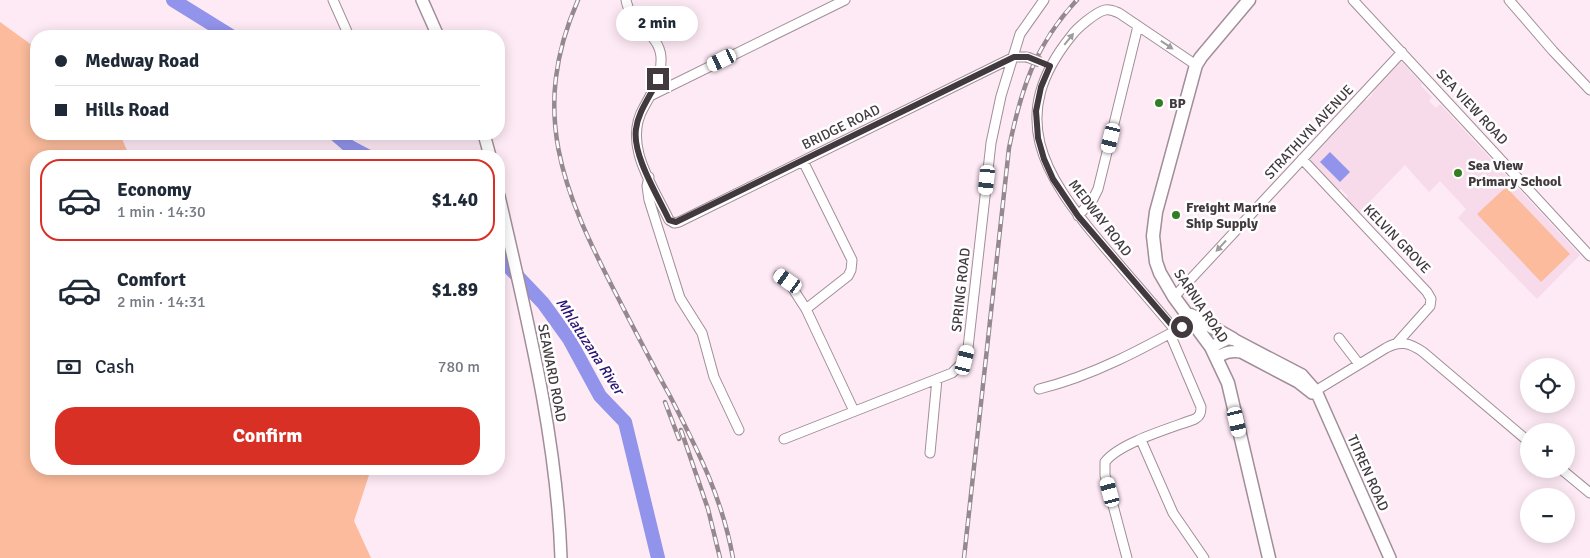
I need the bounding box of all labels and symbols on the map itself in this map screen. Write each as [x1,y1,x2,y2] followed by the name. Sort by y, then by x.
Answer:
[617,7,699,42] callout: 2 min
[1063,33,1074,46] one-way arrow
[1160,40,1174,50] one-way arrow
[705,47,738,73] car
[1433,66,1511,148] street label: SEA VIEW ROAD
[647,68,669,90] route end
[1261,81,1357,183] street label: STRATHLYN AVENUE
[1169,95,1186,112] place label: BP
[1153,97,1165,109] marker: BP
[799,101,883,153] street label: BRIDGE ROAD
[1100,122,1121,154] car
[1468,157,1562,190] place label: Sea View Primary School
[977,164,996,196] car
[1452,167,1464,179] marker: Sea View Primary School
[1065,176,1135,260] street label: MEDWAY ROAD
[1186,199,1277,232] place label: Freight Marine Ship Supply
[1360,201,1434,277] street label: KELVIN GROVE
[1170,209,1182,221] marker: Freight Marine Ship Supply
[1215,240,1227,252] one-way arrow
[948,247,974,333] street label: SPRING ROAD
[771,266,804,296] car
[1170,266,1232,346] street label: SARNIA ROAD
[552,294,629,400] water label: Mhlatuzana River
[1171,316,1193,338] route start
[534,323,570,423] street label: SEAWARD ROAD
[954,344,975,376] car
[1226,406,1247,438] car
[1344,432,1392,514] street label: TITREN ROAD
[1098,476,1121,508] car

